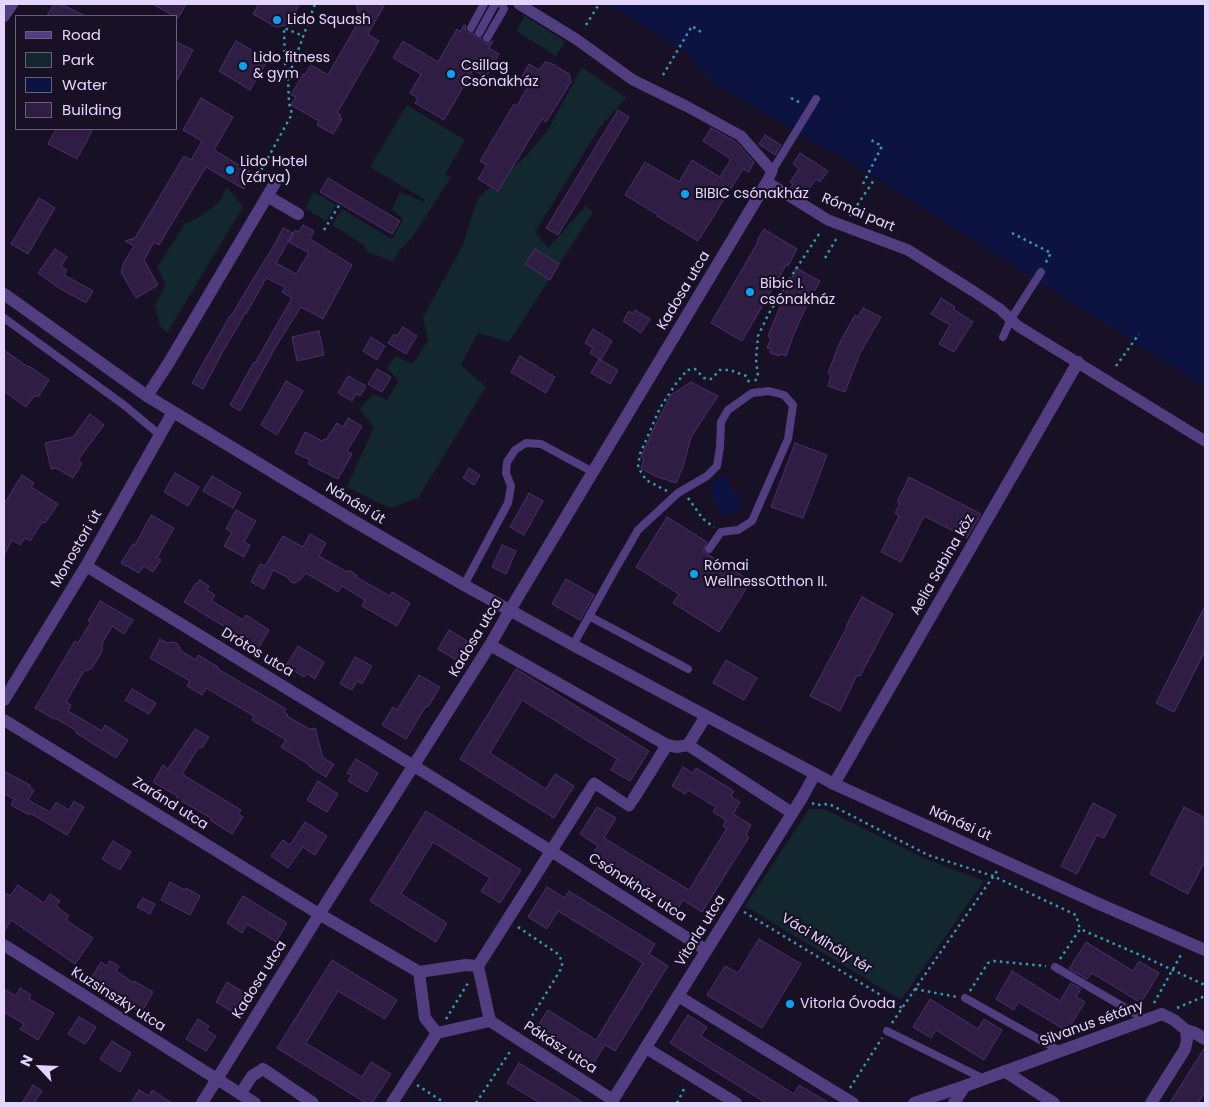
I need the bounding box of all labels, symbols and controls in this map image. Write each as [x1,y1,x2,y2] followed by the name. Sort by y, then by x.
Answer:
[287,12,371,28] place label: Lido Squash
[271,14,283,26] marker: Lido Squash
[15,15,178,130] legend
[62,24,101,45] text: Road
[62,49,94,70] text: Park
[253,50,330,82] place label: Lido fitness & gym
[461,58,539,90] place label: Csillag Csónakház
[237,60,249,72] marker: Lido fitness & gym
[445,68,457,80] marker: Csillag Csónakház
[62,74,107,95] text: Water
[62,99,122,120] text: Building
[240,154,308,186] place label: Lido Hotel (zárva)
[224,164,236,176] marker: Lido Hotel (zárva)
[695,186,809,202] place label: BIBIC csónakház
[679,188,691,200] marker: BIBIC csónakház
[819,190,897,236] street label: Római part
[654,249,714,333] street label: Kadosa utca
[760,276,835,308] place label: Bibic I. csónakház
[744,286,756,298] marker: Bibic I. csónakház
[322,480,388,528] street label: Nánási út
[48,507,106,591] street label: Monostori út
[907,512,979,618] street label: Aelia Sabina köz
[704,558,827,590] place label: Római WellnessOtthon II.
[688,568,700,580] marker: Római WellnessOtthon II.
[446,596,506,680] street label: Kadosa utca
[218,625,296,681] street label: Drótos utca
[129,774,211,834] street label: Zaránd utca
[926,803,994,845] street label: Nánási út
[585,850,689,926] street label: Csónakház utca
[672,892,730,970] street label: Vitorla utca
[778,910,874,978] street label: Váci Mihály tér
[229,938,291,1022] street label: Kadosa utca
[68,964,168,1036] street label: Kuzsinszky utca
[800,996,896,1012] place label: Vitorla Óvoda
[784,998,796,1010] marker: Vitorla Óvoda
[1038,998,1146,1050] street label: Silvanus sétány
[520,1018,600,1078] street label: Pákász utca
[15,1042,65,1092] north arrow
[15,1052,38,1070] text: N

